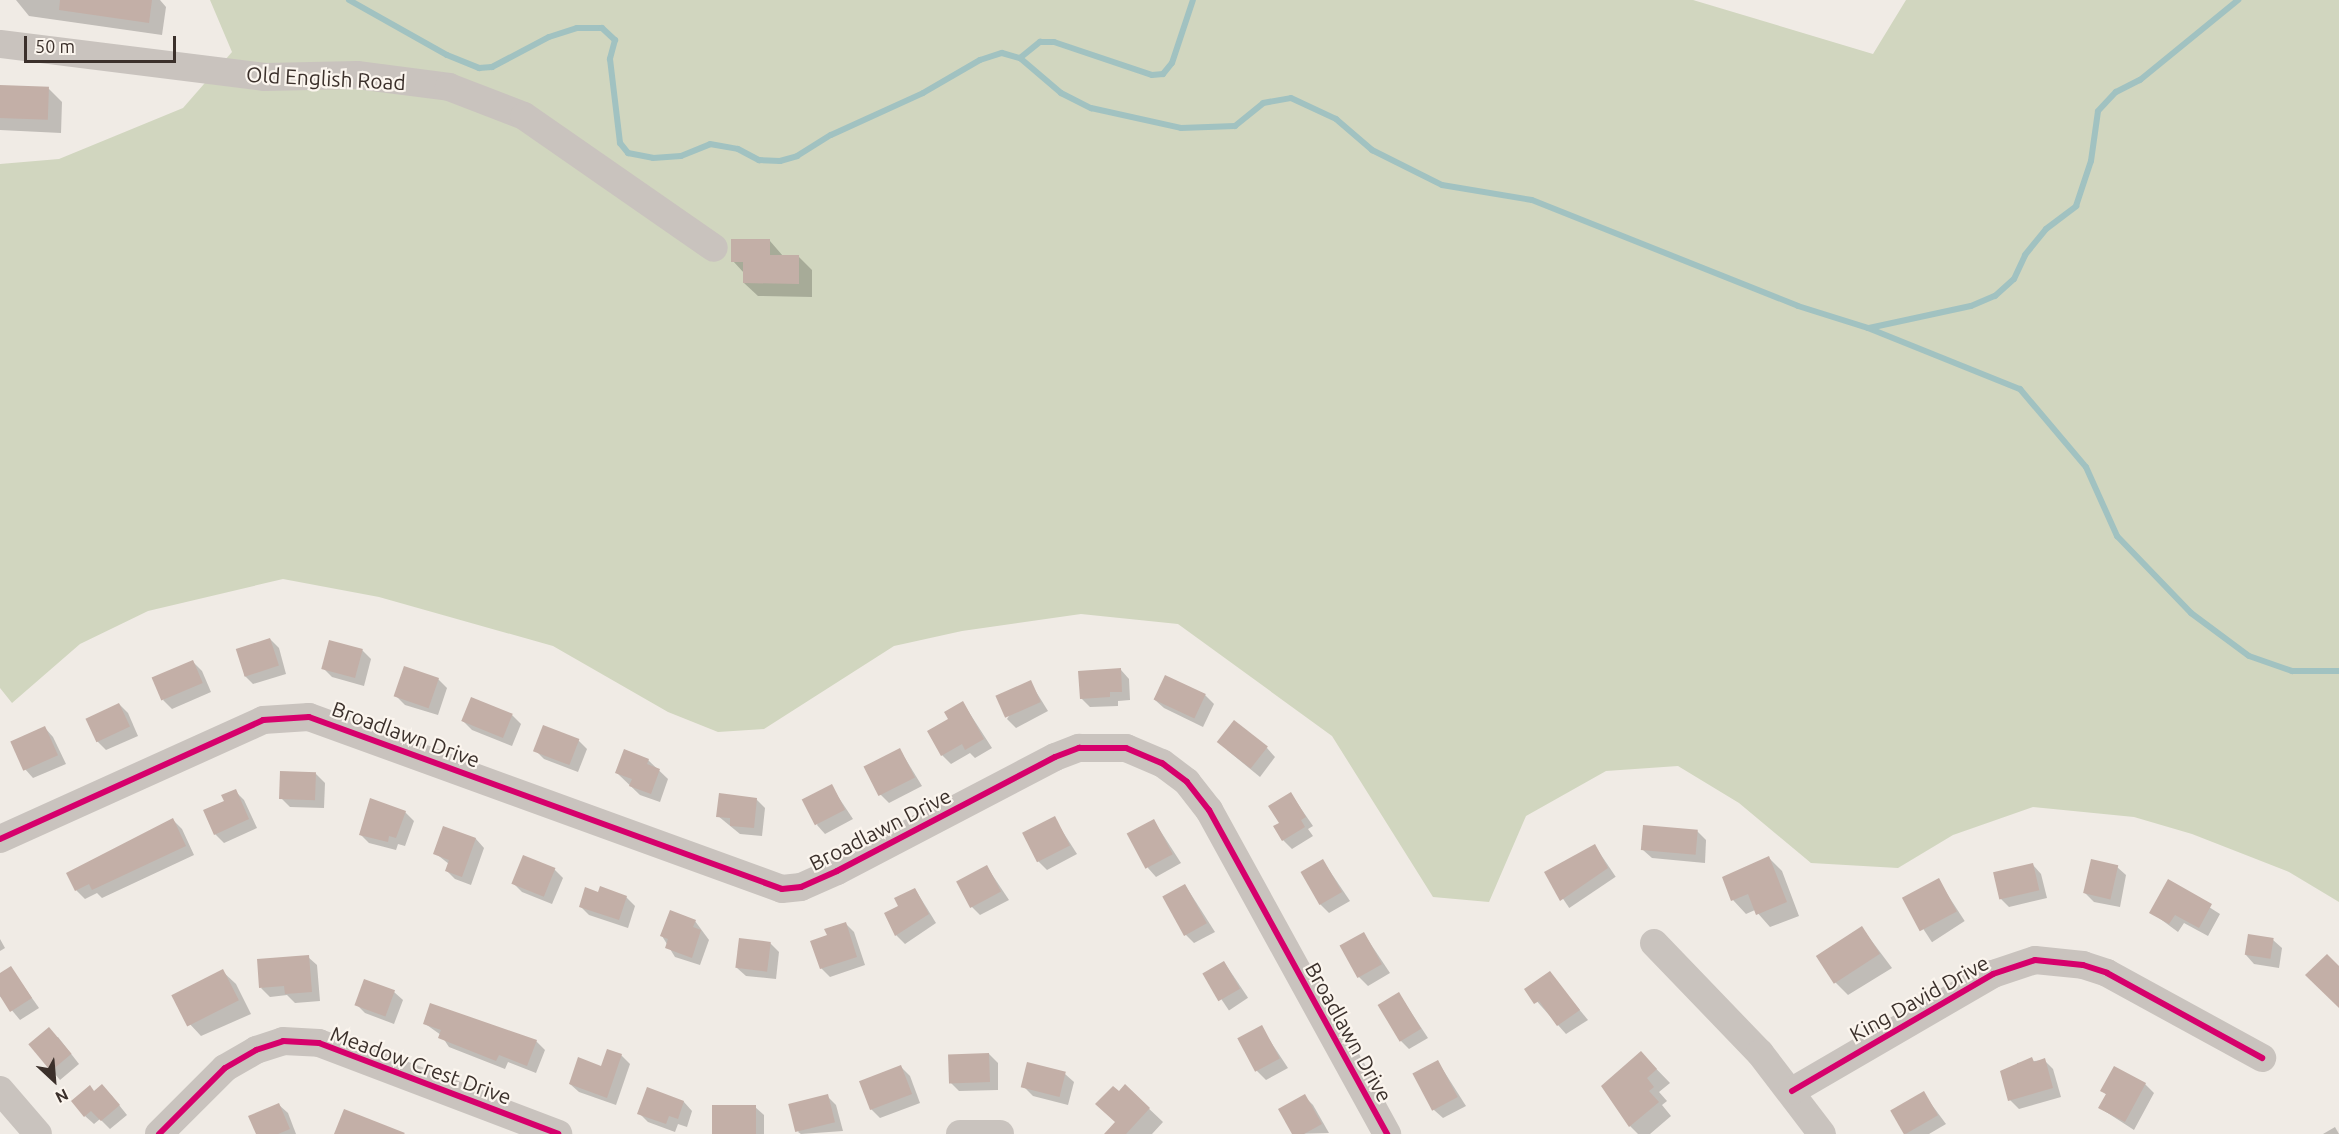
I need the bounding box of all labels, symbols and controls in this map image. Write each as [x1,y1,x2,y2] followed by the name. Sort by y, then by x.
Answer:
[27,24,178,62] scale bar
[35,36,75,56] text: 50 m
[246,61,406,95] street label: Old English Road
[329,696,483,772] street label: Broadlawn Drive
[805,782,955,876] street label: Broadlawn Drive
[1845,949,1993,1047] street label: King David Drive
[1300,958,1398,1106] street label: Broadlawn Drive
[327,1021,515,1109] street label: Meadow Crest Drive
[24,1050,84,1110] north arrow
[53,1085,71,1107] text: N

